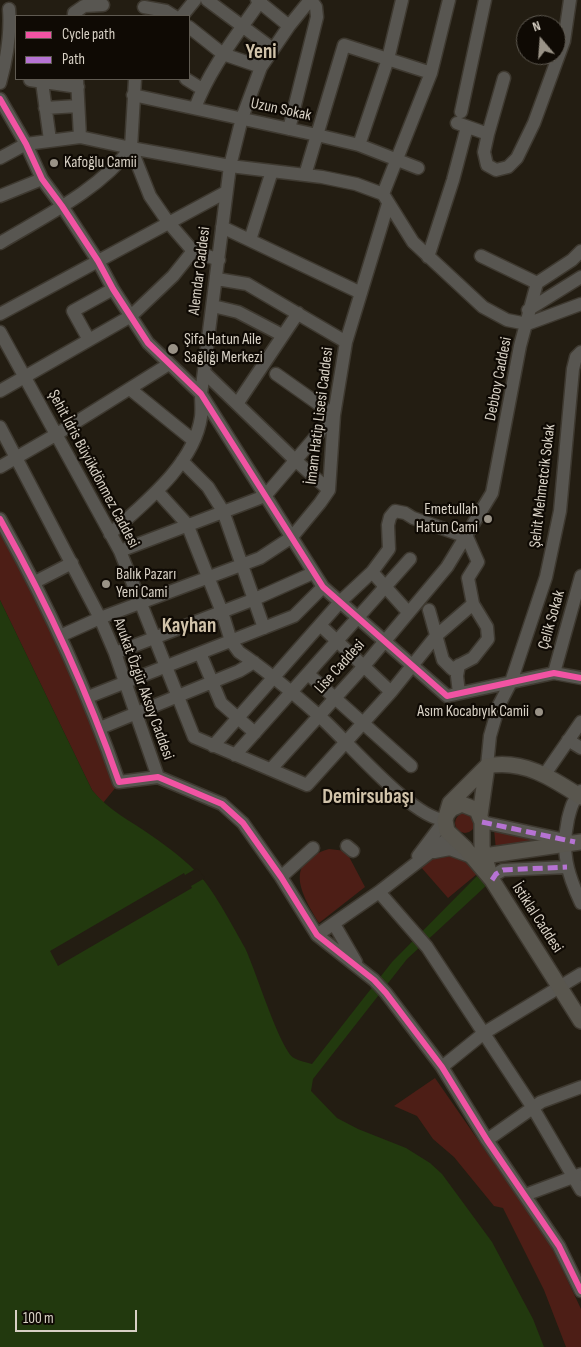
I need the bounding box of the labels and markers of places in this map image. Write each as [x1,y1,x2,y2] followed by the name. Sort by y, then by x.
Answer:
[64,153,137,173] place label: Kafoğlu Camii
[48,157,60,169] marker: Kafoğlu Camii
[184,330,263,368] place label: Şifa Hatun Aile Sağlığı Merkezi
[166,342,180,356] marker: Şifa Hatun Aile Sağlığı Merkezi
[416,500,478,538] place label: Emetullah Hatun Cami
[482,513,494,525] marker: Emetullah Hatun Cami
[116,565,176,603] place label: Balık Pazarı Yeni Cami
[100,578,112,590] marker: Balık Pazarı Yeni Cami
[417,702,529,722] place label: Asım Kocabıyık Camii
[533,706,545,718] marker: Asım Kocabıyık Camii

